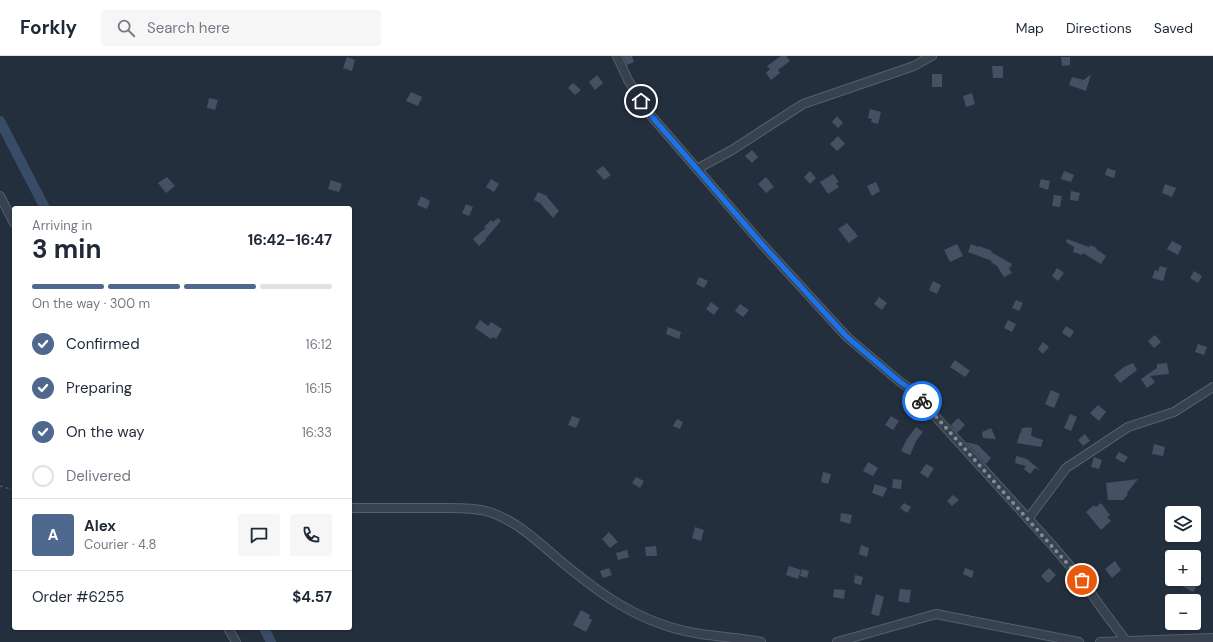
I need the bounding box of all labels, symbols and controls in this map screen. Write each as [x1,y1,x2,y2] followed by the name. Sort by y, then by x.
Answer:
[101,10,381,46] search box
[20,15,77,40] text: Forkly
[115,17,137,39] icon: search
[147,18,230,38] text: Search here
[1016,19,1044,37] text: Map
[1066,19,1132,37] text: Directions
[1154,19,1193,37] text: Saved
[624,84,658,118] pin
[630,90,652,112] icon: home
[32,217,92,234] text: Arriving in
[248,230,332,250] text: 16:42–16:47
[32,232,101,266] text: 3 min
[32,295,150,312] text: On the way · 300 m
[32,333,54,355] icon: check
[66,334,140,354] text: Confirmed
[306,336,332,353] text: 16:12
[32,377,54,399] icon: check
[66,378,132,398] text: Preparing
[305,380,332,397] text: 16:15
[902,381,942,421] courier
[911,390,933,412] icon: bike
[32,421,54,443] icon: check
[66,422,145,442] text: On the way
[302,424,332,441] text: 16:33
[66,466,131,486] text: Delivered
[1165,506,1201,630] map controls
[1165,506,1201,542] button: layers
[238,514,280,556] button: chat
[290,514,332,556] button: phone
[84,516,116,536] text: Alex
[48,525,58,545] text: A
[84,536,156,553] text: Courier · 4.8
[1165,550,1201,586] button: +
[1065,563,1099,597] pin
[1071,569,1093,591] icon: bag
[32,587,124,607] text: Order #6255
[292,587,332,607] text: $4.57
[1165,594,1201,630] button: −

